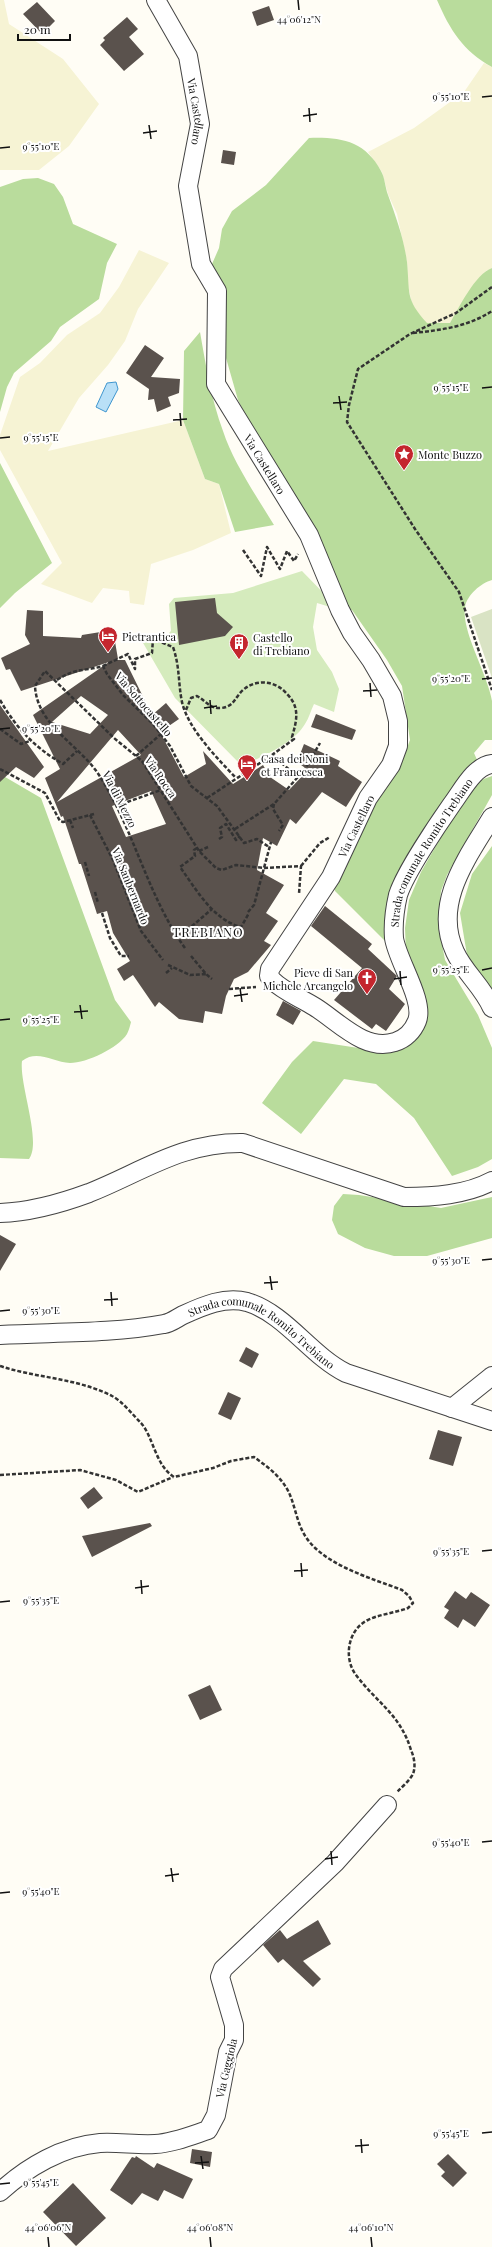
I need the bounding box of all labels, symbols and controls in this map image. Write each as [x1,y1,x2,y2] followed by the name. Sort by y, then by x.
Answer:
[277,12,321,26] text: 44°06'12"N
[18,16,70,42] scale bar
[24,21,51,37] text: 20 m
[184,76,208,146] street label: Via Castellaro
[433,89,469,103] text: 9°55'10"E
[23,139,59,153] text: 9°55'10"E
[433,380,469,394] text: 9°55'15"E
[23,430,59,444] text: 9°55'15"E
[240,430,289,497] street label: Via Castellaro
[393,443,415,471] place icon: Monte Buzzo
[418,447,482,462] place label: Monte Buzzo
[97,625,119,653] hotel icon: Pietrantica
[122,629,177,644] place label: Pietrantica
[253,630,310,658] place label: Castello di Trebiano
[228,632,250,660] building icon: Castello di Trebiano
[111,668,176,739] street label: Via Sottocastello
[432,671,470,685] text: 9°55'20"E
[22,721,60,735] text: 9°55'20"E
[261,751,328,779] place label: Casa dei Noni et Francesca
[141,752,181,801] street label: Via Rocca
[236,753,258,781] hotel icon: Casa dei Noni et Francesca
[99,767,141,830] street label: Via di Mezzo
[386,775,476,928] street label: Strada comunale Romito Trebiano
[334,792,378,861] street label: Via Castellaro
[108,844,153,927] street label: Via Sanbernardo
[172,923,244,940] district label: TREBIANO
[433,962,469,976] text: 9°55'25"E
[263,965,353,993] place label: Pieve di San Michele Arcangelo
[356,967,378,995] church icon: Pieve di San Michele Arcangelo
[23,1012,59,1026] text: 9°55'25"E
[432,1253,470,1267] text: 9°55'30"E
[185,1292,338,1372] street label: Strada comunale Romito Trebiano
[22,1303,60,1317] text: 9°55'30"E
[433,1544,469,1558] text: 9°55'35"E
[23,1593,59,1607] text: 9°55'35"E
[432,1835,470,1849] text: 9°55'40"E
[22,1884,60,1898] text: 9°55'40"E
[212,2036,240,2100] street label: Via Gaggiola
[433,2126,469,2140] text: 9°55'45"E
[23,2175,59,2189] text: 9°55'45"E
[25,2220,71,2234] text: 44°06'06"N
[187,2220,233,2234] text: 44°06'08"N
[348,2220,394,2234] text: 44°06'10"N

